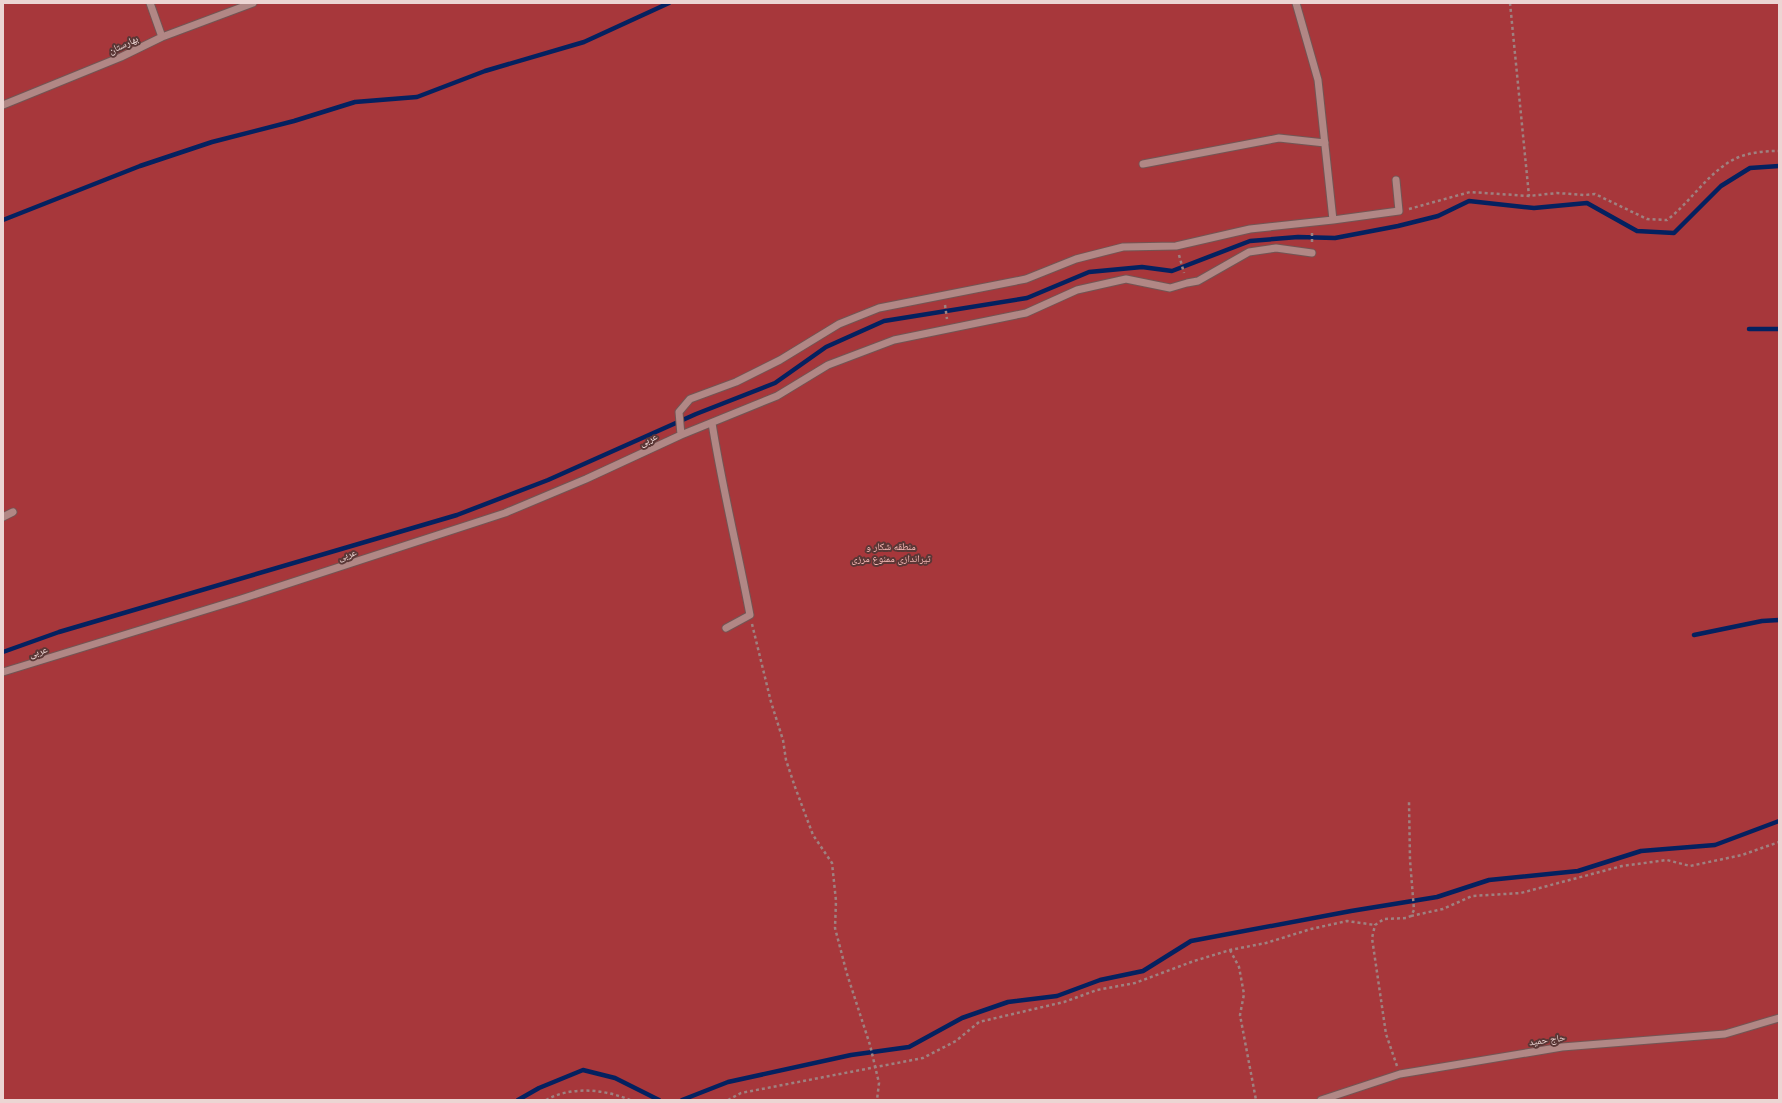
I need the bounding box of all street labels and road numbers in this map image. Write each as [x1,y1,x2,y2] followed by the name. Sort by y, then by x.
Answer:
[107,33,140,57] street label: بهارستان
[637,431,659,449] street label: عربی
[337,546,358,564] street label: عربی
[28,643,49,660] street label: عربی
[1528,1031,1567,1048] street label: حاج حمید

